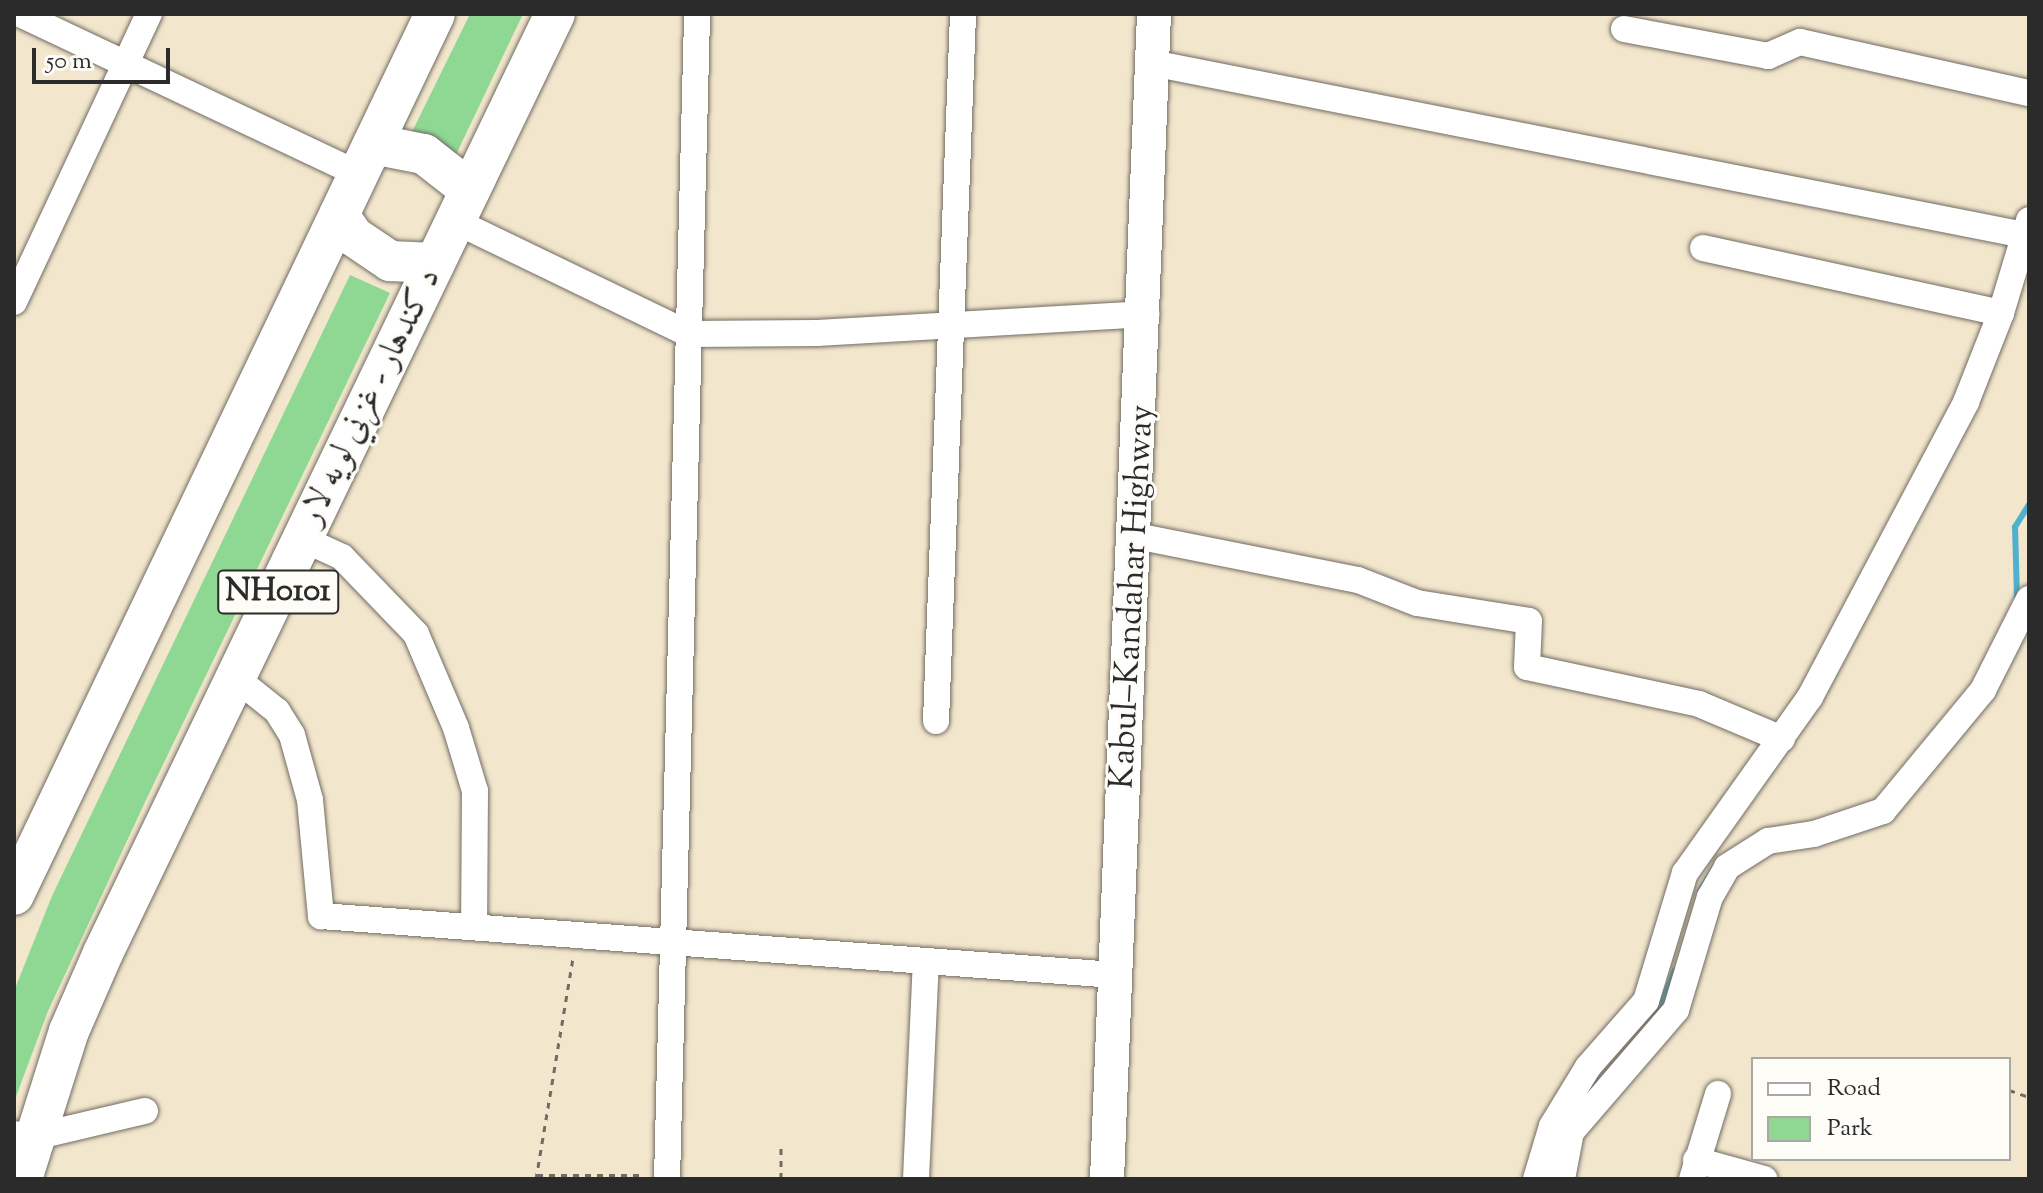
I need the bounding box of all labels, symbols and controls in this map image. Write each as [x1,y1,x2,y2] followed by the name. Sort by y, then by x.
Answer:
[36,32,174,82] scale bar
[46,45,92,79] text: 50 m
[291,262,451,532] street label: د کندهار - غزني لويه لار
[1103,404,1163,790] street label: Kabul–Kandahar Highway
[216,564,340,620] road number: NH0101
[1751,1057,2011,1161] legend
[1827,1072,1881,1106] text: Road
[1827,1112,1873,1146] text: Park

